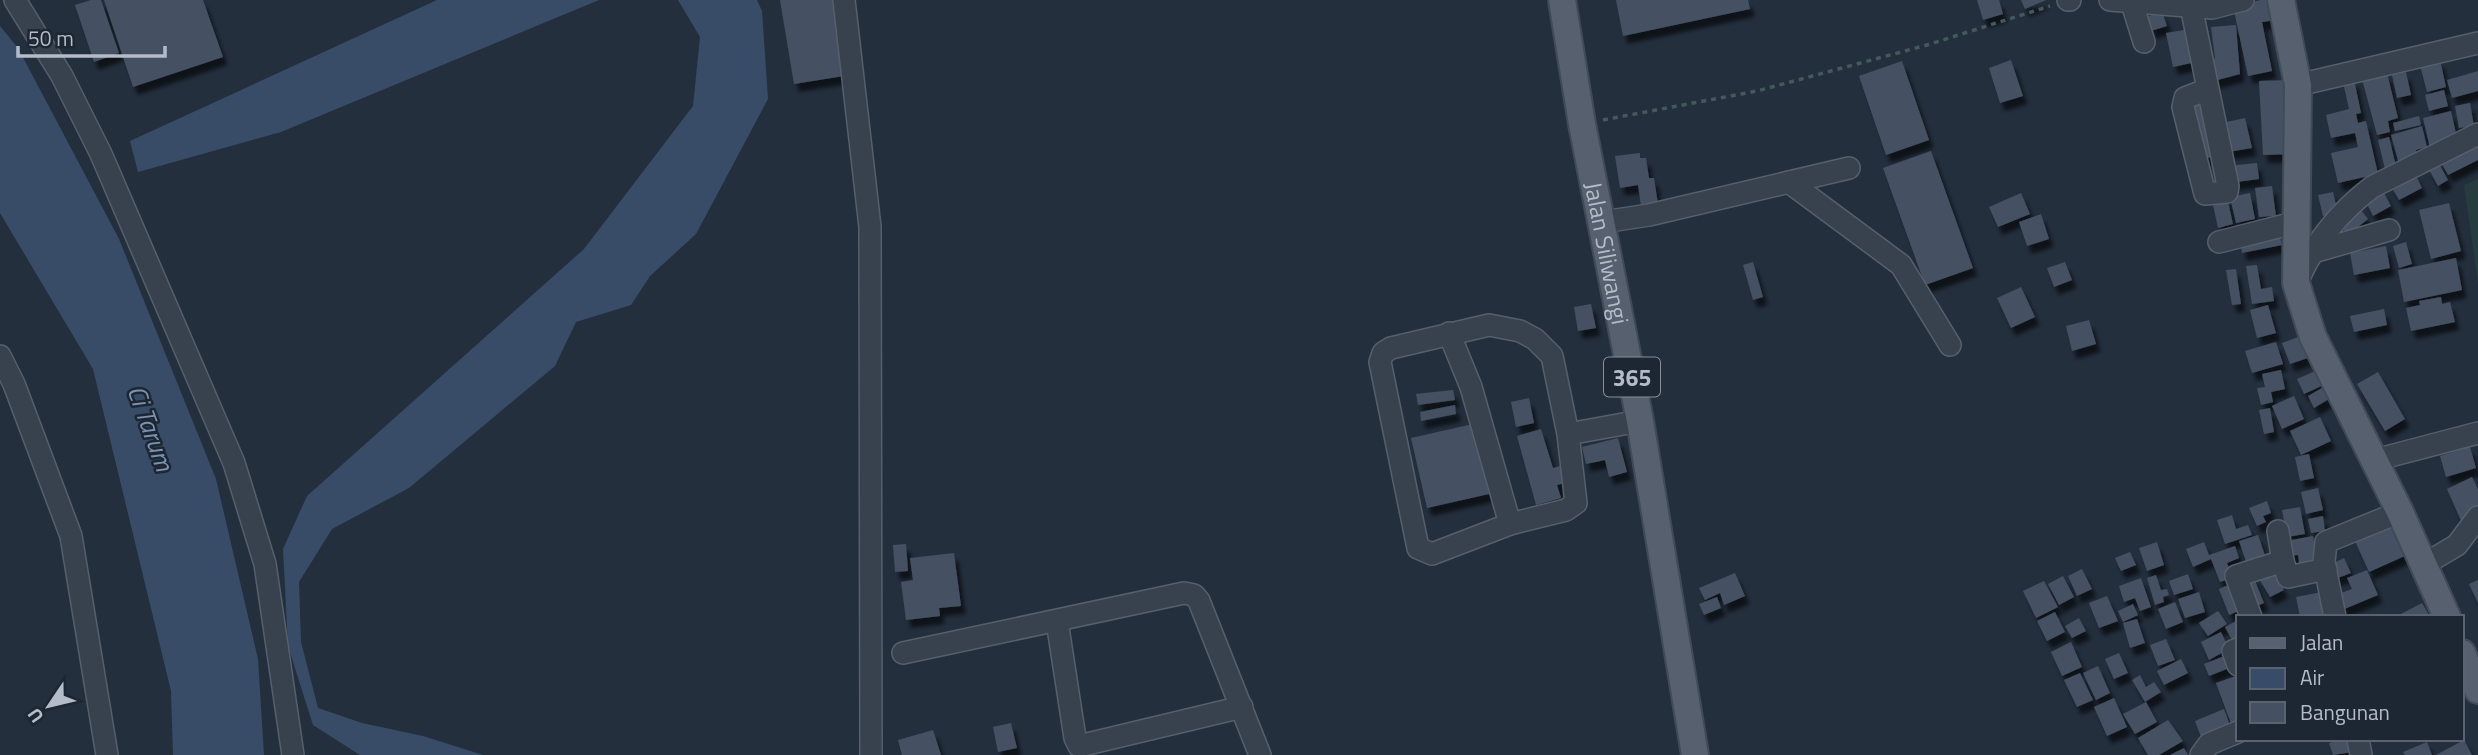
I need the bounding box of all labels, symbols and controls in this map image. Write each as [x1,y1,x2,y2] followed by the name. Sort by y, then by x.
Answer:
[18,14,164,58] scale bar
[28,22,74,54] text: 50 m
[1576,179,1639,327] street label: Jalan Siliwangi
[1604,358,1660,396] road number: 365
[118,380,185,477] water label: Ci Tarum
[2236,615,2464,741] legend
[2300,626,2343,658] text: Jalan
[2300,661,2324,693] text: Air
[14,671,84,741] north arrow
[2300,696,2390,728] text: Bangunan
[19,703,50,729] text: U

